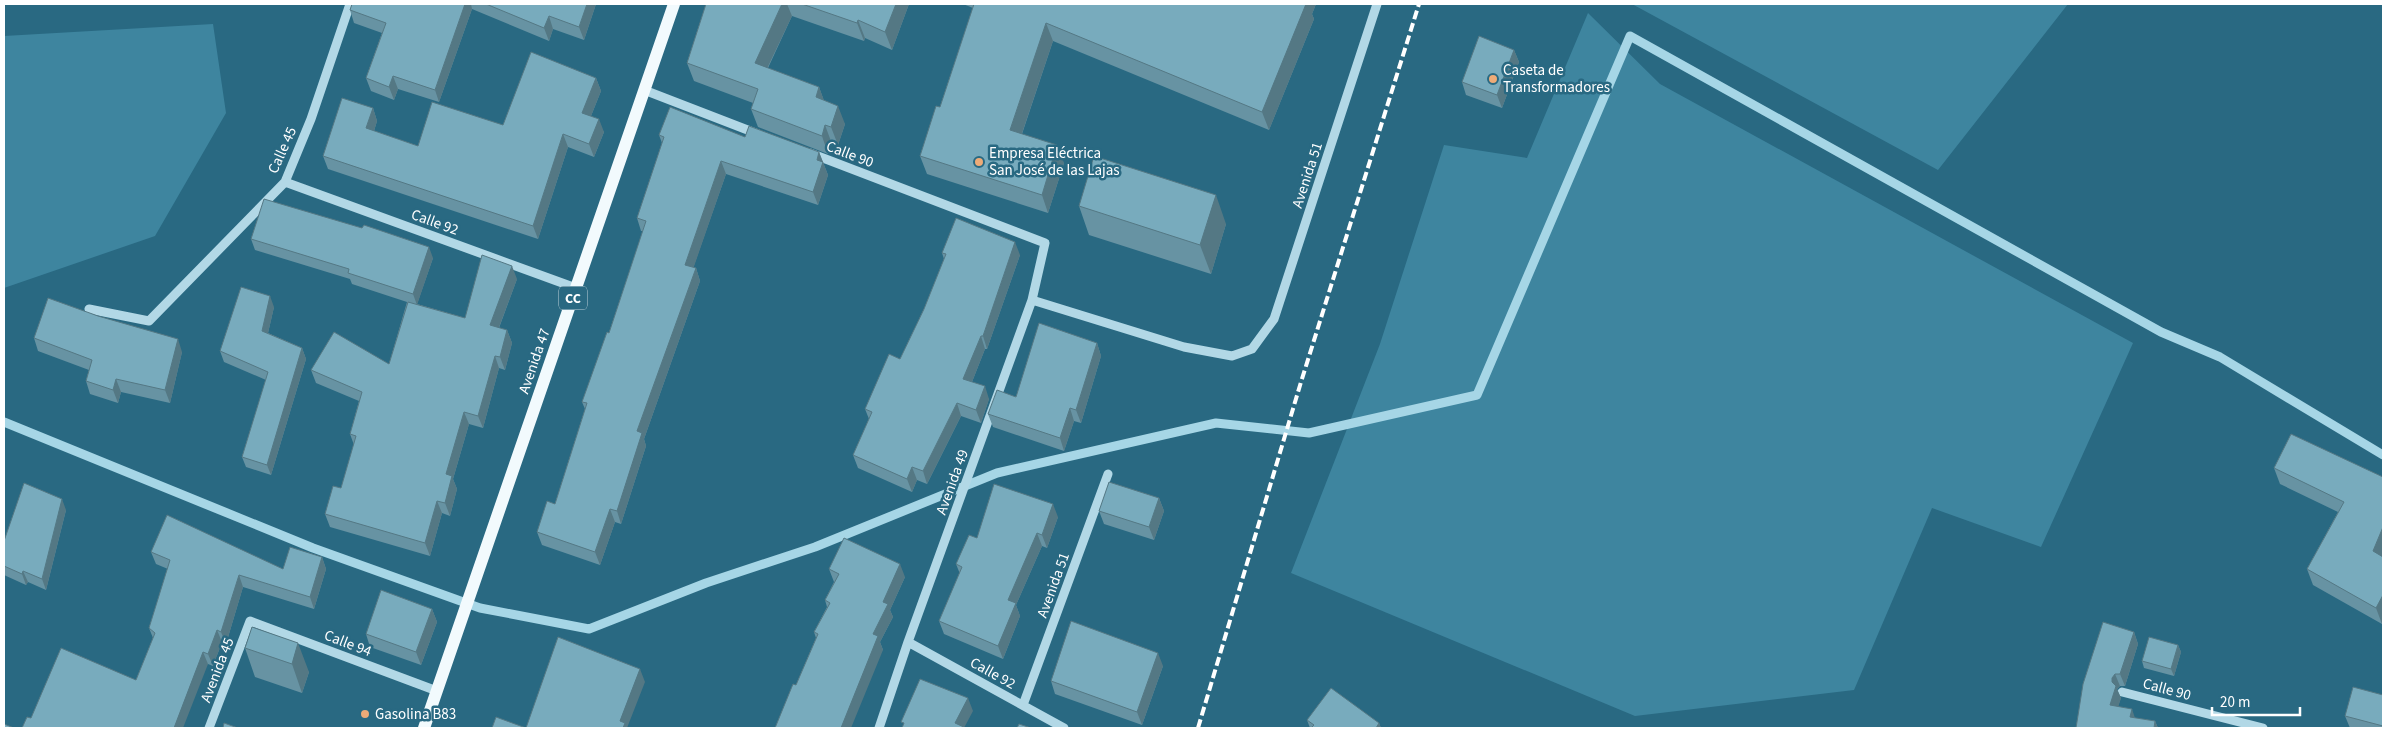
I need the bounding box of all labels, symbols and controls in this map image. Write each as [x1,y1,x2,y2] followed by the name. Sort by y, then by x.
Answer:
[1503,60,1610,98] place label: Caseta de Transformadores
[1487,73,1499,85] marker: Caseta de Transformadores
[263,123,302,177] street label: Calle 45
[823,136,877,173] street label: Calle 90
[1287,140,1328,211] street label: Avenida 51
[989,143,1120,181] place label: Empresa Eléctrica San José de las Lajas
[973,156,985,168] marker: Empresa Eléctrica San José de las Lajas
[408,204,462,241] street label: Calle 92
[559,286,587,310] road number: CC
[513,326,555,397] street label: Avenida 47
[931,447,974,518] street label: Avenida 49
[1032,550,1075,621] street label: Avenida 51
[321,625,375,662] street label: Calle 94
[195,635,239,706] street label: Avenida 45
[966,652,1019,695] street label: Calle 92
[2140,673,2193,706] street label: Calle 90
[2212,684,2300,716] scale bar
[2220,692,2250,713] text: 20 m
[375,704,456,725] place label: Gasolina B83
[359,708,371,720] marker: Gasolina B83

